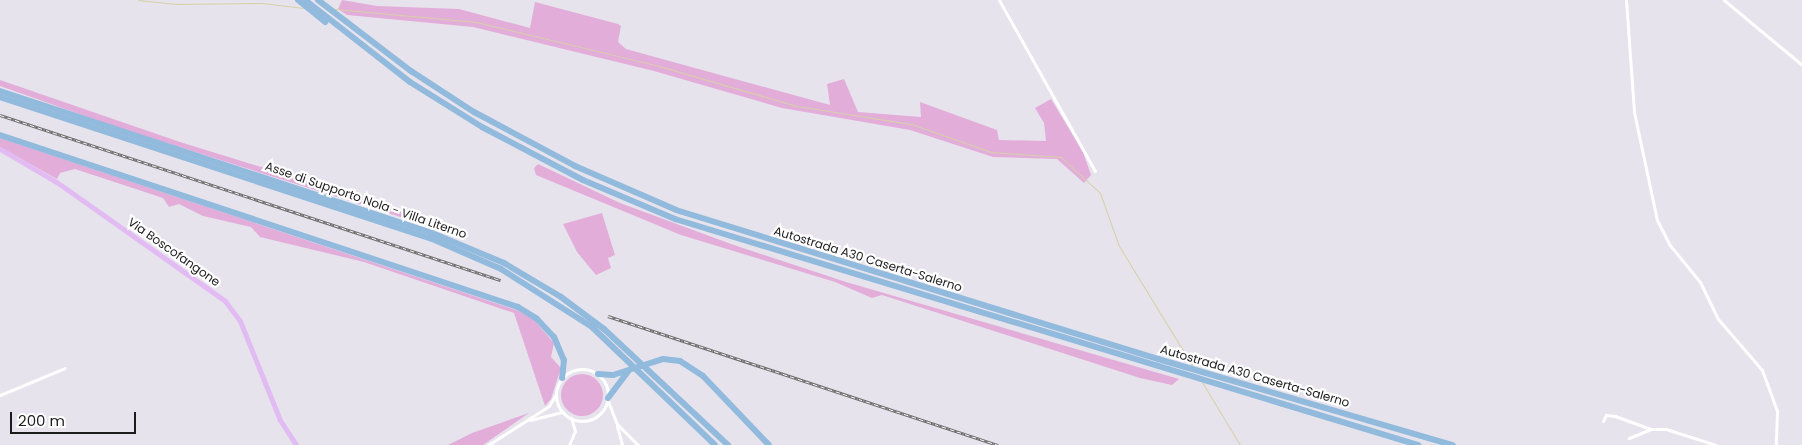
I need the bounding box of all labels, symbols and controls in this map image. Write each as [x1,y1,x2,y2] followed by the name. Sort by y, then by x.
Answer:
[263,159,469,241] street label: Asse di Supporto Nola - Villa Literno
[125,215,223,289] street label: Via Boscofangone
[772,223,964,295] street label: Autostrada A30 Caserta-Salerno
[1159,342,1351,410] street label: Autostrada A30 Caserta-Salerno
[12,402,139,434] scale bar
[18,410,65,431] text: 200 m

